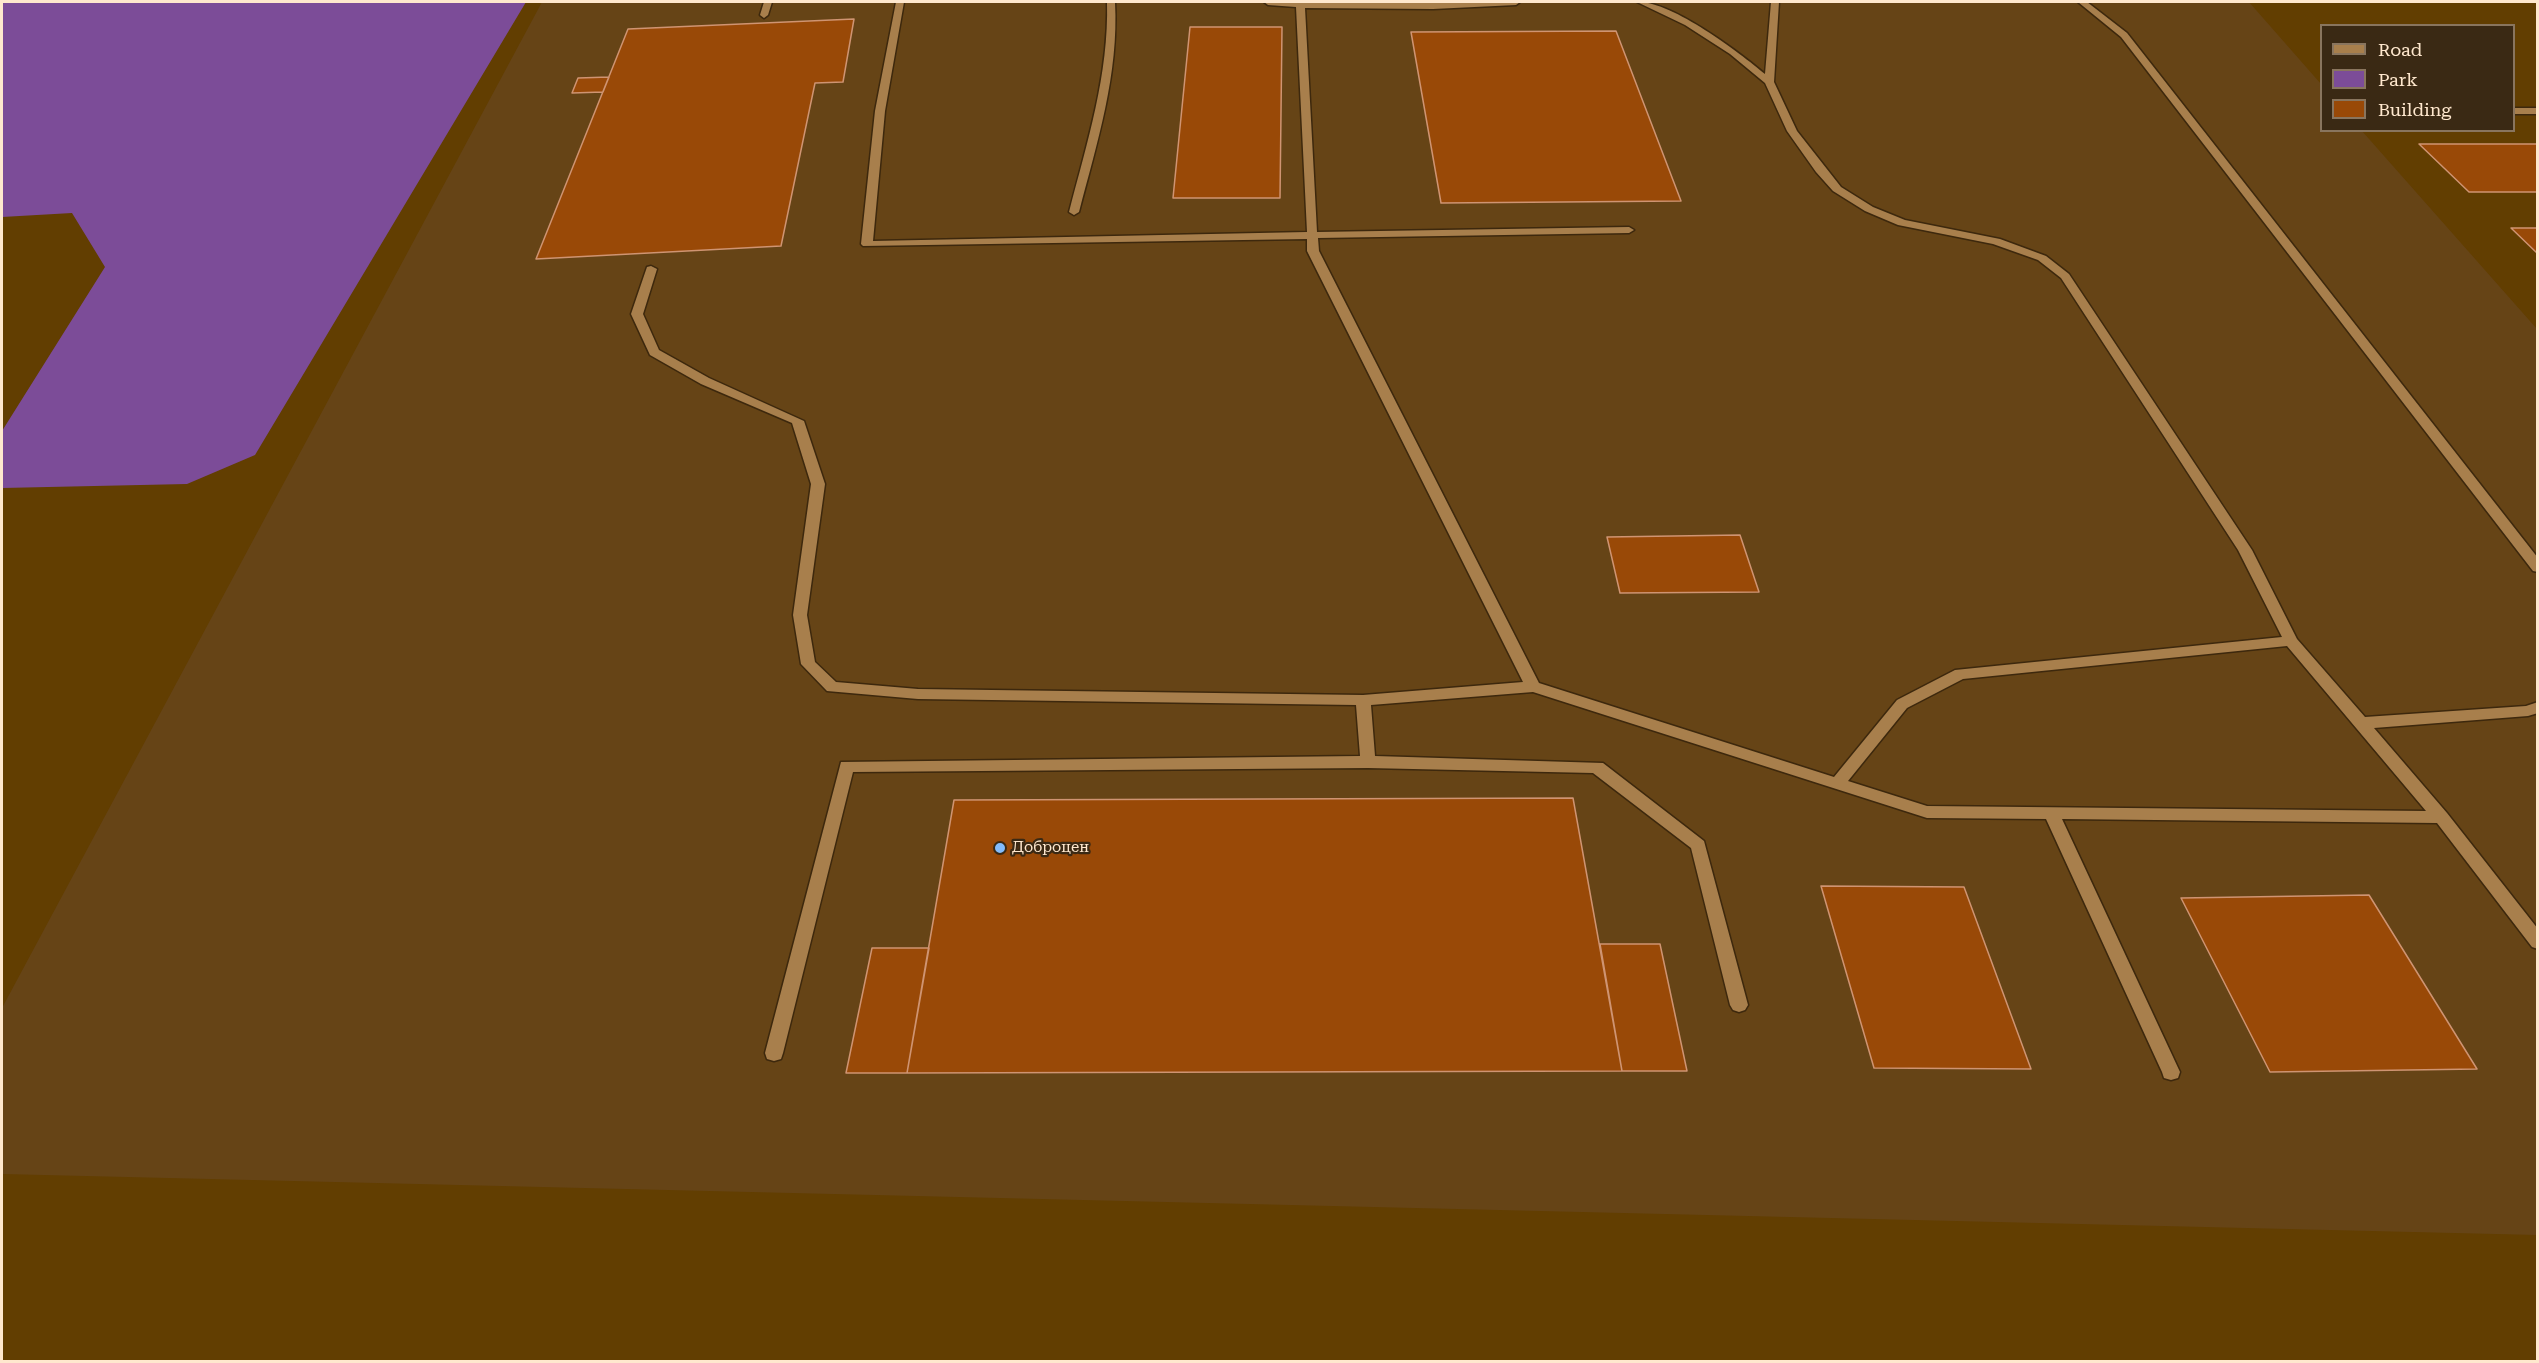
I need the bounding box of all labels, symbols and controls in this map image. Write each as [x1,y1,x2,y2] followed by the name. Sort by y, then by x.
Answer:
[2320,24,2515,132] legend
[2378,39,2422,60] text: Road
[2378,69,2418,90] text: Park
[2378,99,2452,120] text: Building
[1012,839,1089,857] place label: Доброцен
[993,841,1007,855] marker: Доброцен

